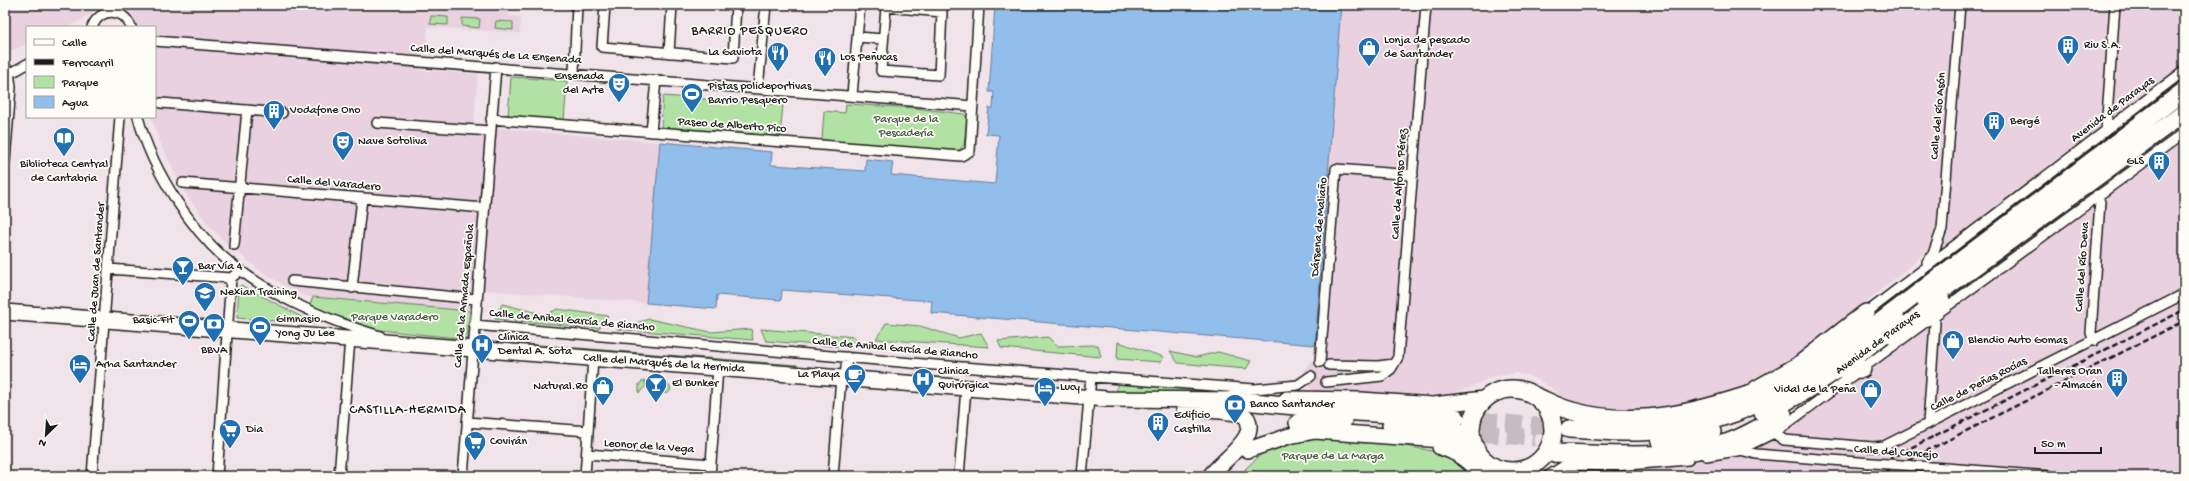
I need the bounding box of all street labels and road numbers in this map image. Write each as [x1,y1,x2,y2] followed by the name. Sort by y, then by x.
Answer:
[410,42,582,68] street label: Calle del Marqués de La Ensenada
[1928,71,1950,160] street label: Calle del Río Asón
[2069,74,2158,146] street label: Avenida de Parayas
[676,115,787,137] street label: Paseo de Alberto Pico
[1389,127,1411,240] street label: Calle de Alfonso Pérez
[286,173,382,195] street label: Calle del Varadero
[1309,177,1331,278] street label: Dársena de Maliaño
[85,200,109,342] street label: Calle de Juan de Santander
[2073,221,2093,312] street label: Calle del Río Deva
[452,223,478,369] street label: Calle de la Armada Española
[489,307,655,335] street label: Calle de Anibal García de Riancho
[1833,307,1923,378] street label: Avenida de Parayas
[812,335,978,363] street label: Calle de Anibal García de Riancho
[583,351,746,377] street label: Calle del Marqués de la Hermida
[1928,354,2030,415] street label: Calle de Peñas Rocías
[603,437,695,457] street label: Leonor de la Vega
[1853,443,1939,463] street label: Calle del Concejo

